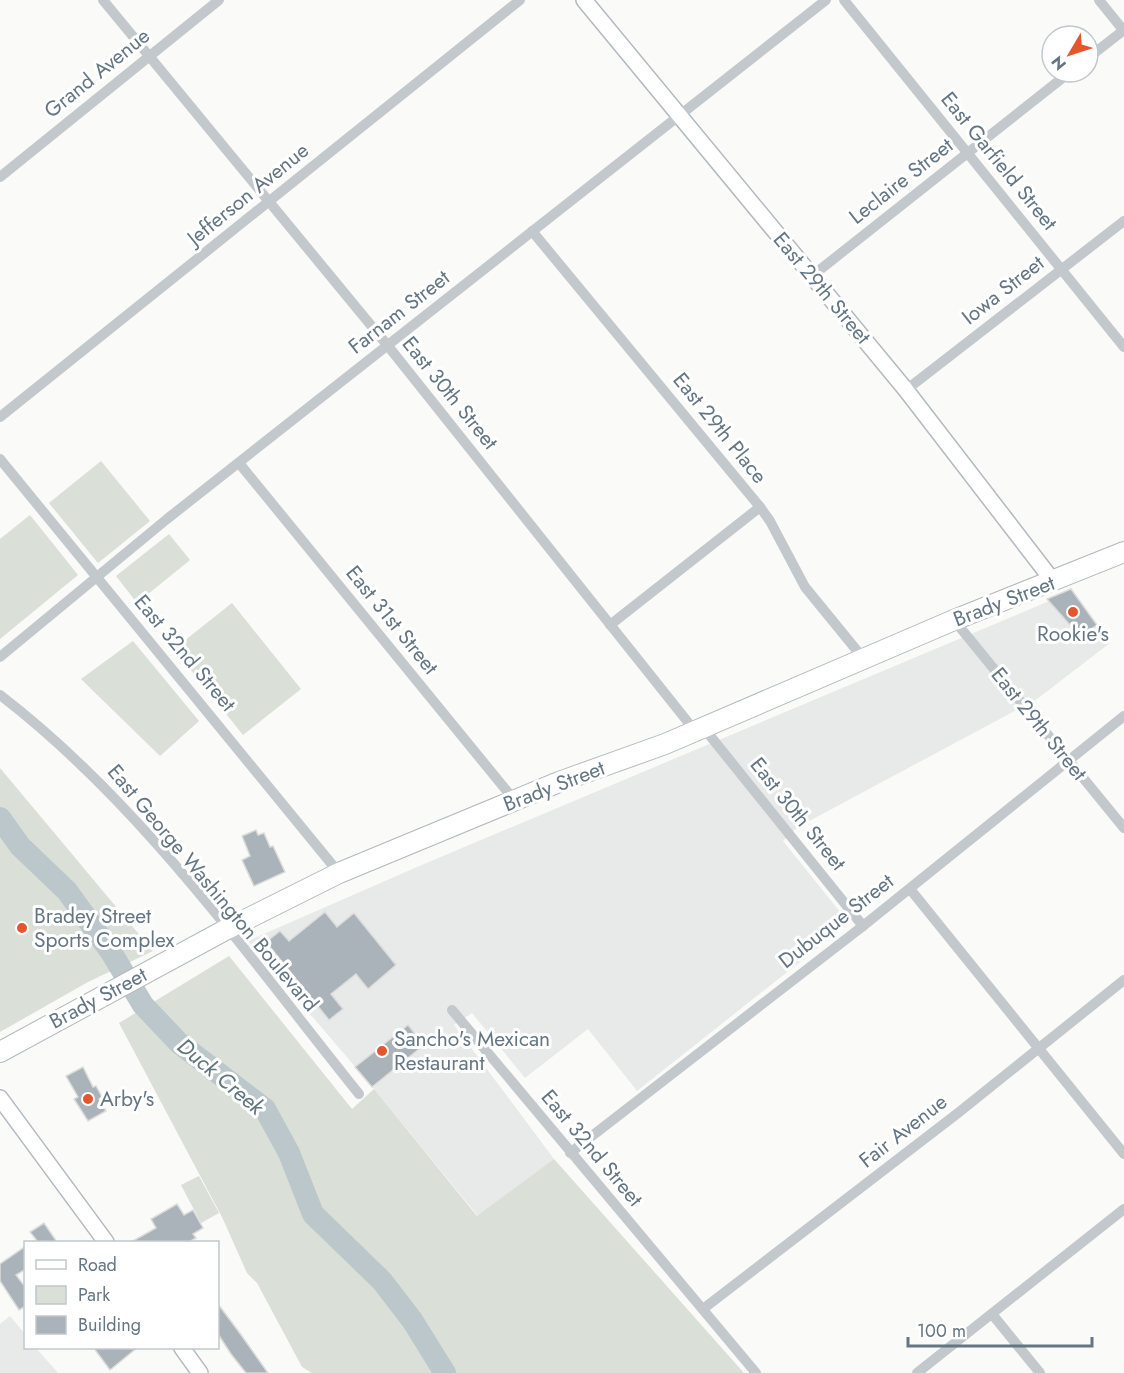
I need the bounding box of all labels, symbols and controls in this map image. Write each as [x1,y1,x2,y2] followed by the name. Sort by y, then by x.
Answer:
[38,21,156,125] street label: Grand Avenue
[1040,24,1100,84] north arrow
[1046,51,1072,75] text: N
[934,85,1064,237] street label: East Garfield Street
[843,131,959,231] street label: Leclaire Street
[179,135,315,254] street label: Jefferson Avenue
[766,226,878,350] street label: East 29th Street
[956,248,1050,332] street label: Iowa Street
[342,263,456,361] street label: Farnam Street
[395,330,505,456] street label: East 30th Street
[666,366,774,490] street label: East 29th Place
[339,559,445,681] street label: East 31st Street
[949,568,1059,634] street label: Brady Street
[127,588,243,718] street label: East 32nd Street
[1066,605,1080,619] marker: Rookie's
[1037,619,1109,649] place label: Rookie's
[984,661,1094,787] street label: East 29th Street
[743,751,853,877] street label: East 30th Street
[499,753,609,819] street label: Brady Street
[100,758,326,1018] street label: East George Washington Boulevard
[772,867,900,975] street label: Dubuque Street
[34,901,174,955] place label: Bradey Street Sports Complex
[15,921,29,935] marker: Bradey Street Sports Complex
[44,960,152,1036] street label: Brady Street
[394,1024,550,1078] place label: Sancho's Mexican Restaurant
[171,1030,273,1123] water label: Duck Creek
[375,1044,389,1058] marker: Sancho's Mexican Restaurant
[534,1083,650,1213] street label: East 32nd Street
[100,1084,154,1114] place label: Arby's
[853,1087,953,1175] street label: Fair Avenue
[81,1092,95,1106] marker: Arby's
[24,1241,219,1349] legend
[78,1252,117,1278] text: Road
[78,1282,110,1308] text: Park
[908,1310,1092,1348] scale bar
[78,1312,141,1338] text: Building
[917,1318,966,1344] text: 100 m

